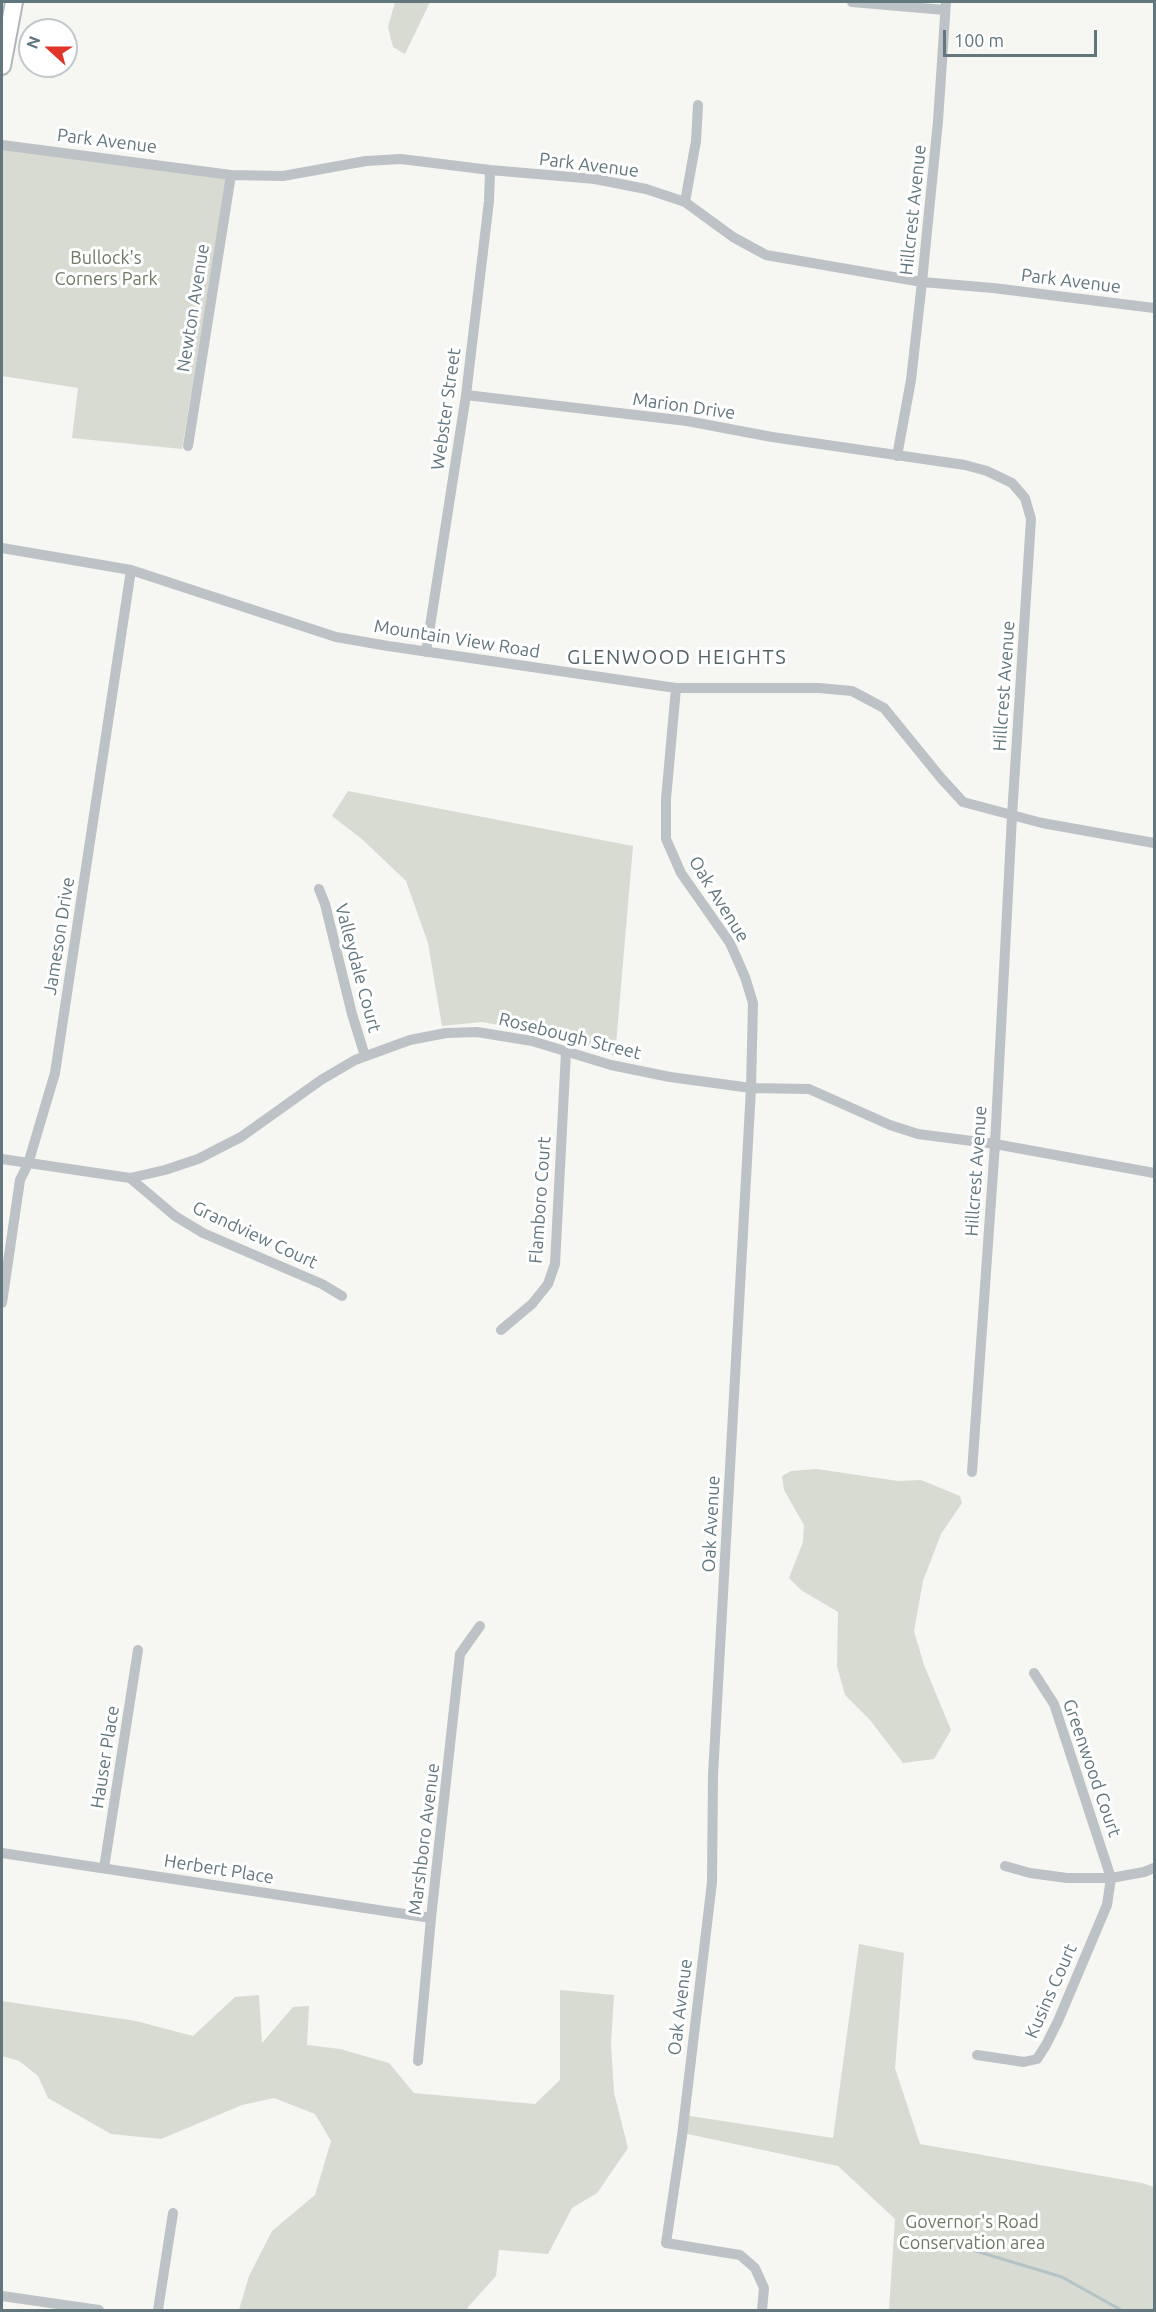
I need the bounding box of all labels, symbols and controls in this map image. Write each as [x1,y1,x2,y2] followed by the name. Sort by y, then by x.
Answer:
[18,18,78,78] north arrow
[946,18,1100,56] scale bar
[954,30,1004,50] text: 100 m
[23,33,44,51] text: N
[56,124,158,158] street label: Park Avenue
[895,144,931,276] street label: Hillcrest Avenue
[538,148,640,182] street label: Park Avenue
[172,242,214,374] street label: Newton Avenue
[54,247,158,290] park label: Bullock's Corners Park
[1020,264,1122,298] street label: Park Avenue
[427,347,465,471] street label: Webster Street
[631,388,737,424] street label: Marion Drive
[372,615,542,663] street label: Mountain View Road
[989,620,1019,752] street label: Hillcrest Avenue
[567,645,787,669] district label: GLENWOOD HEIGHTS
[684,852,754,946] street label: Oak Avenue
[39,876,79,996] street label: Jameson Drive
[330,901,386,1035] street label: Valleydale Court
[497,1008,643,1064] street label: Rosebough Street
[961,1105,991,1237] street label: Hillcrest Avenue
[525,1136,555,1264] street label: Flamboro Court
[189,1197,321,1273] street label: Grandview Court
[698,1475,724,1573] street label: Oak Avenue
[1058,1696,1126,1840] street label: Greenwood Court
[86,1704,124,1810] street label: Hauser Place
[404,1762,444,1916] street label: Marshboro Avenue
[163,1850,275,1888] street label: Herbert Place
[1021,1940,1081,2042] street label: Kusins Court
[663,1958,697,2056] street label: Oak Avenue
[899,2211,1045,2254] park label: Governor's Road Conservation area

